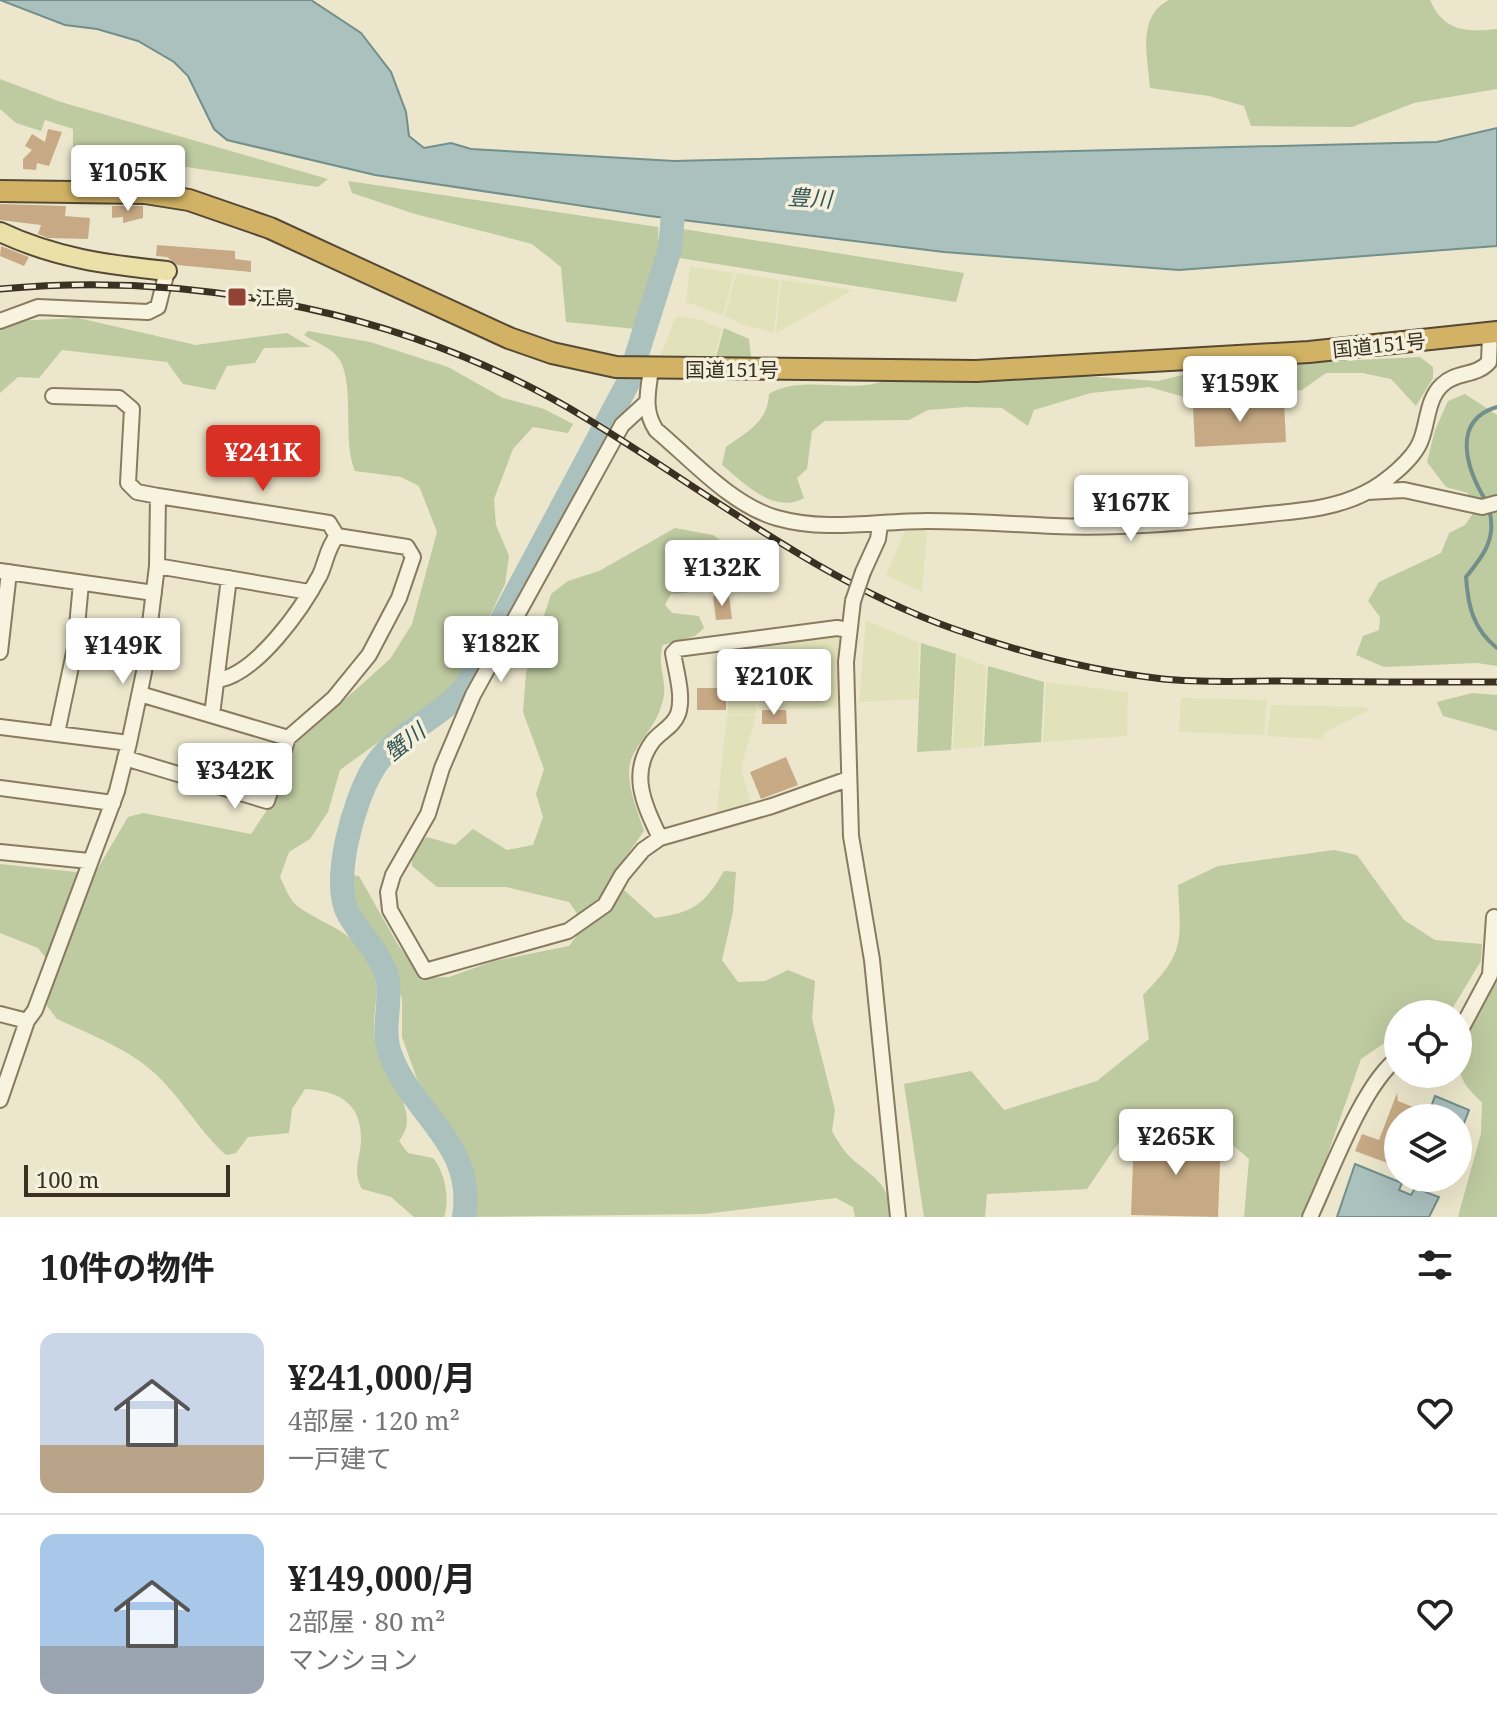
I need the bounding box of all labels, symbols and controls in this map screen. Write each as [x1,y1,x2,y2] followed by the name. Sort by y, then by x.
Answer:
[72,145,184,213] pin: ¥105K
[89,153,167,189] text: ¥105K
[787,181,835,213] water label: 豊川
[255,284,295,311] place label: 江島
[226,286,248,308] marker: 江島
[1331,327,1427,363] street label: 国道151号
[685,356,779,383] street label: 国道151号
[1184,356,1296,424] pin: ¥159K
[1201,364,1279,400] text: ¥159K
[207,425,319,493] pin: ¥241K
[224,433,302,469] text: ¥241K
[1075,475,1187,543] pin: ¥167K
[1092,483,1170,519] text: ¥167K
[666,540,778,608] pin: ¥132K
[683,548,761,584] text: ¥132K
[445,616,557,684] pin: ¥182K
[67,618,179,686] pin: ¥149K
[462,624,540,660] text: ¥182K
[84,626,162,662] text: ¥149K
[718,649,830,717] pin: ¥210K
[735,657,813,693] text: ¥210K
[377,714,432,766] water label: 蟹川
[179,743,291,811] pin: ¥342K
[196,751,274,787] text: ¥342K
[1384,1000,1472,1192] map controls
[1384,1000,1472,1088] button: locate
[1384,1104,1472,1192] button: layers
[1120,1109,1232,1177] pin: ¥265K
[1137,1117,1215,1153] text: ¥265K
[24,1161,230,1197] scale bar
[36,1164,99,1194] text: 100 m
[1413,1243,1457,1287] icon: filters
[40,1244,214,1290] text: 10件の物件
[288,1354,476,1400] text: ¥241,000/月
[104,1365,200,1461] icon: home
[1413,1391,1457,1435] icon: heart
[288,1402,460,1438] text: 4部屋 · 120 m²
[288,1440,392,1476] text: 一戸建て
[288,1555,476,1601] text: ¥149,000/月
[104,1566,200,1662] icon: home
[1413,1592,1457,1636] icon: heart
[288,1603,445,1639] text: 2部屋 · 80 m²
[288,1641,418,1677] text: マンション

